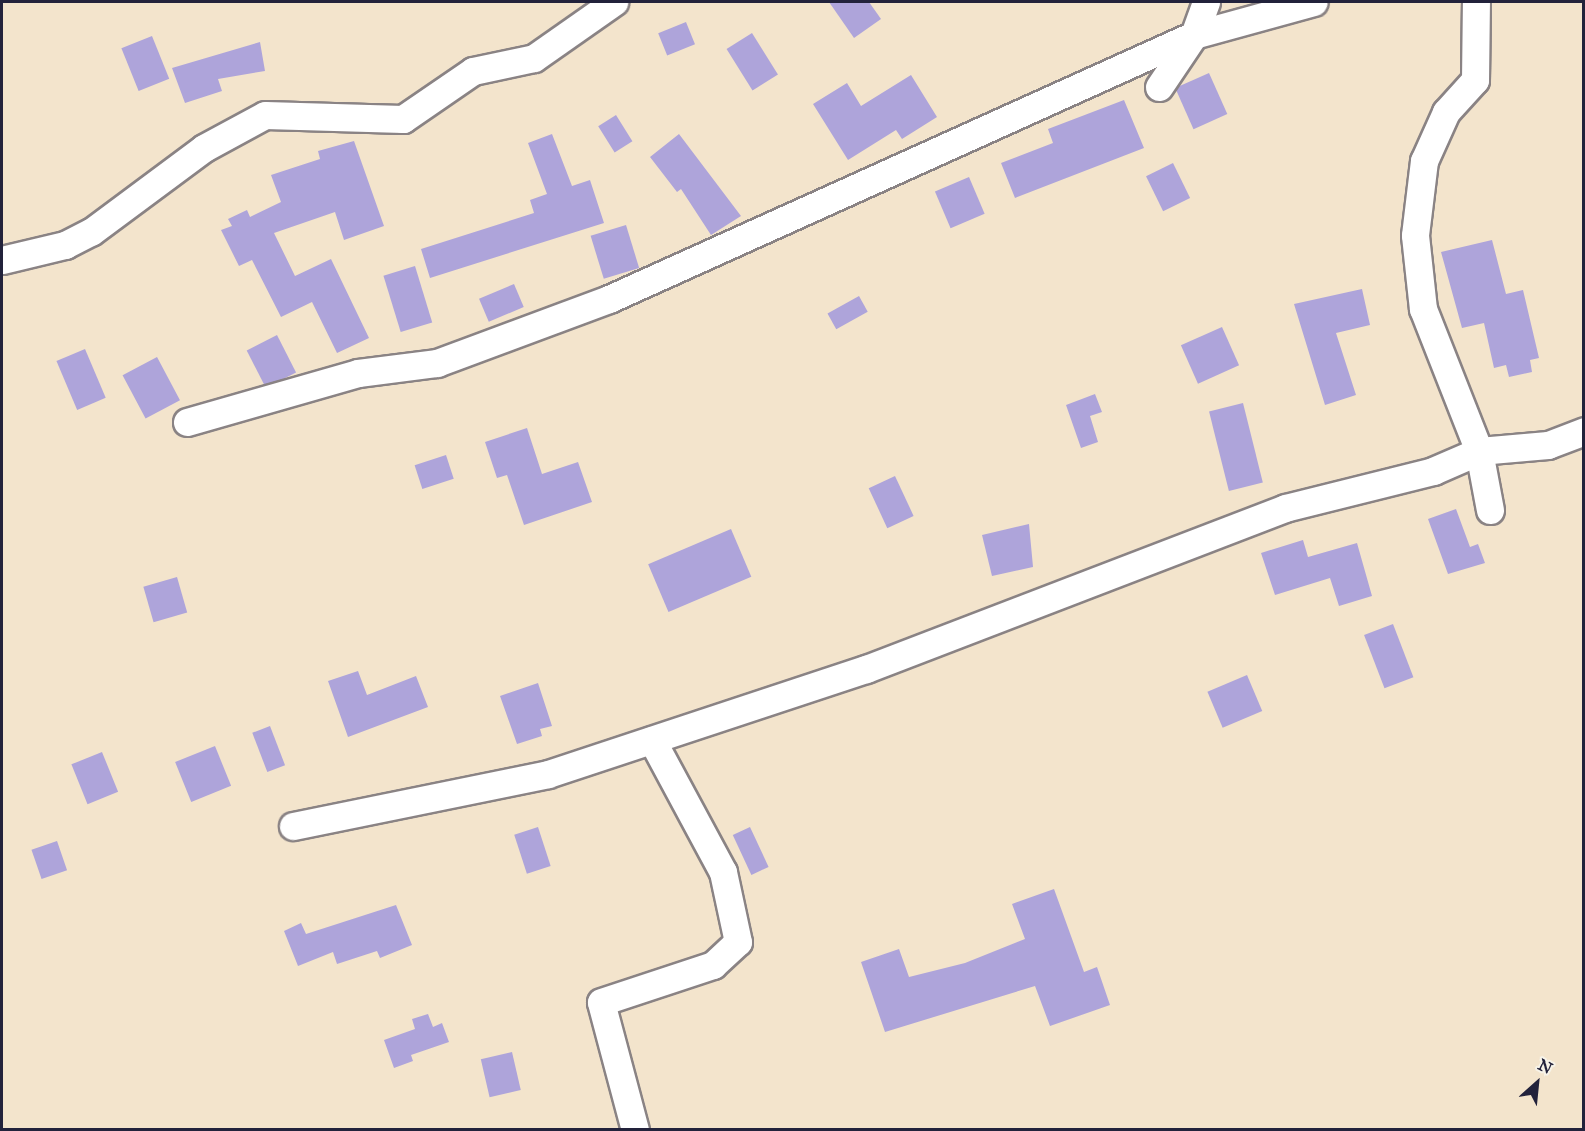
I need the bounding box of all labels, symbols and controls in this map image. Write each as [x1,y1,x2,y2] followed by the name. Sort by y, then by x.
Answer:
[1507,1053,1567,1113] north arrow
[1535,1055,1556,1078] text: N

